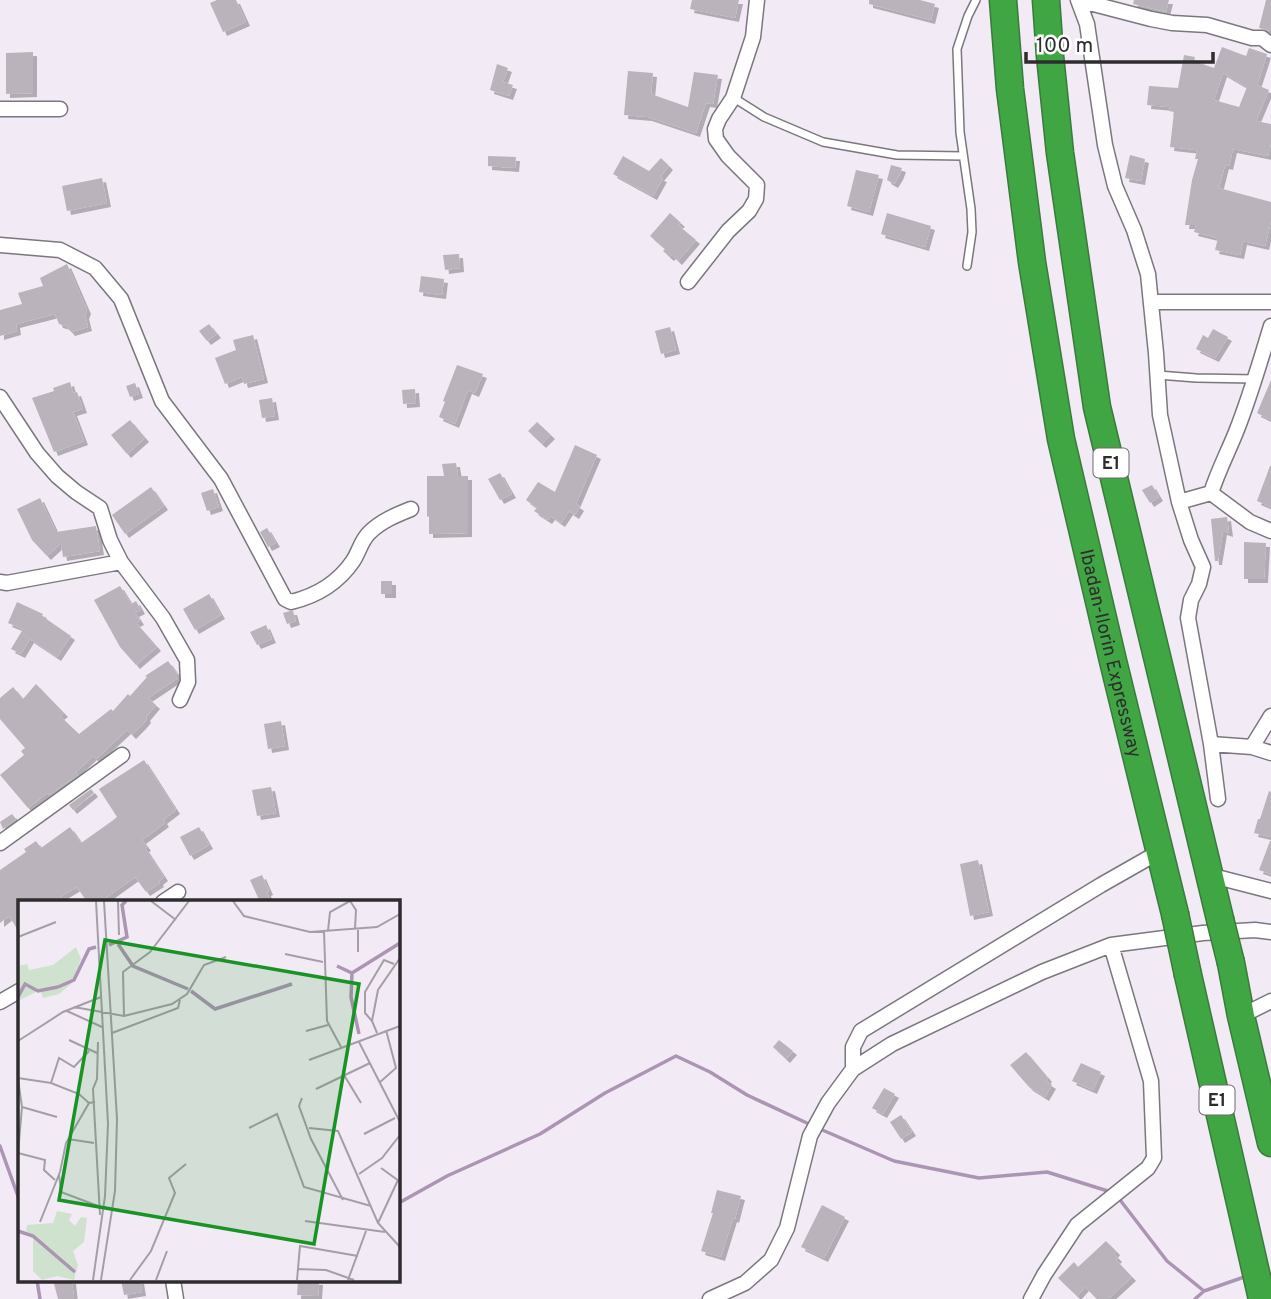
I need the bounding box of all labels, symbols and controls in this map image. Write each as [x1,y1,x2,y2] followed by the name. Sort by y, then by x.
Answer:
[1026,21,1213,65] scale bar
[1036,33,1093,60] text: 100 m
[1094,448,1128,477] road number: E1
[1073,547,1146,760] street label: Ibadan-Ilorin Expressway
[18,900,399,1282] inset map
[1200,1086,1234,1114] road number: E1

